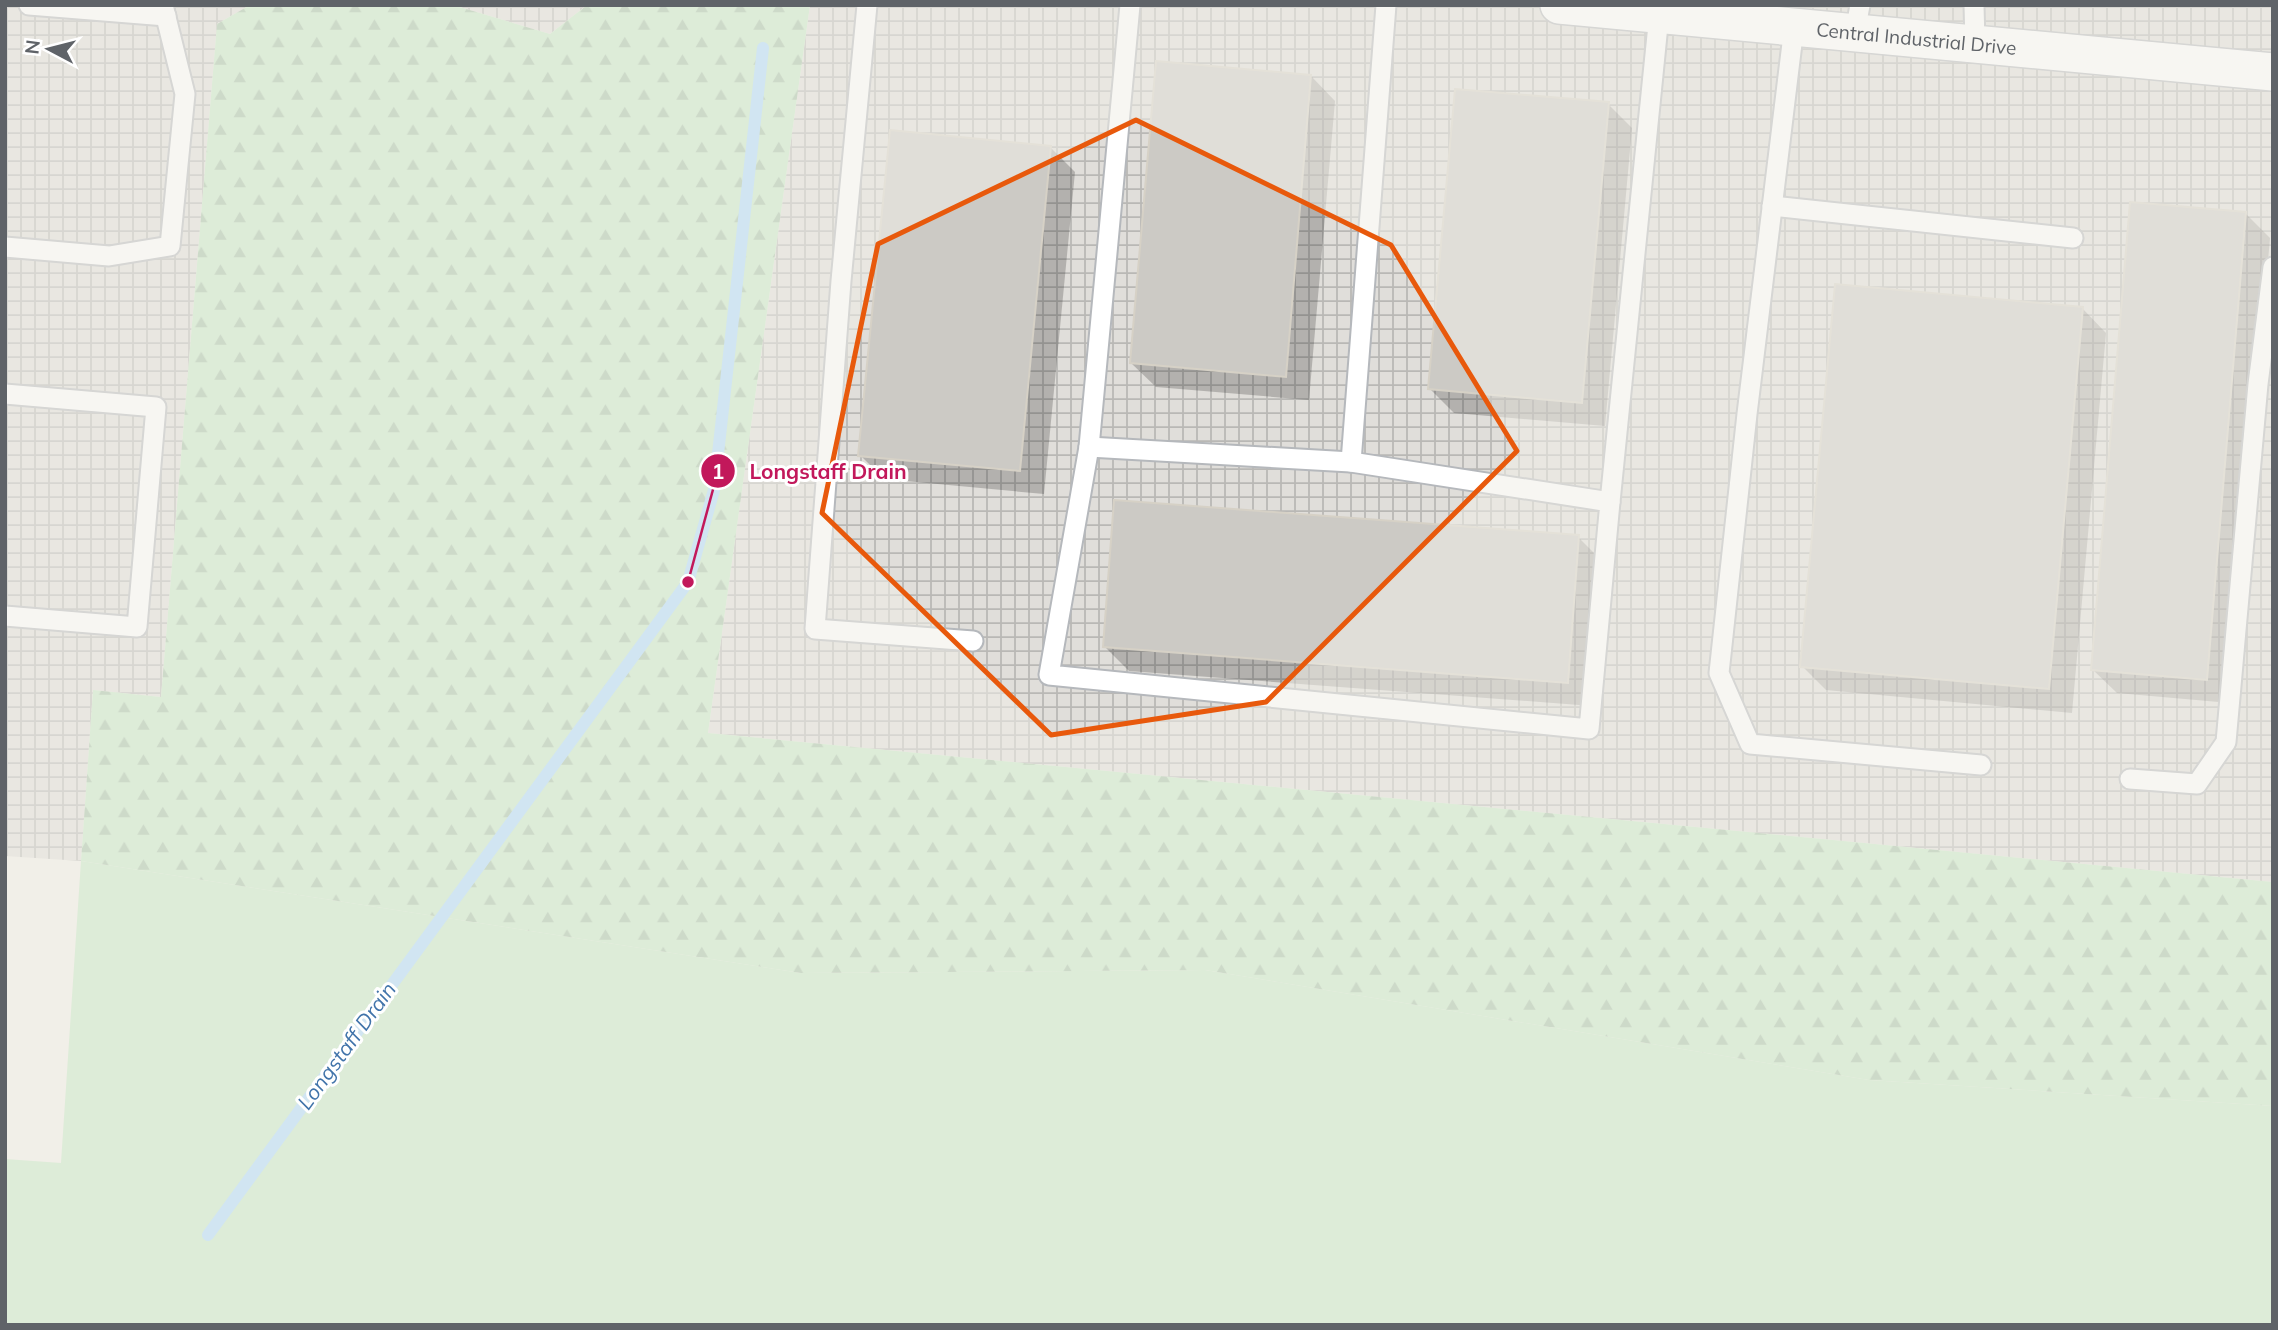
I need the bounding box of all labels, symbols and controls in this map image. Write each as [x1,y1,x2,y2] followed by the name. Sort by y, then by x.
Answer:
[14,14,84,84] north arrow
[1815,17,2018,60] street label: Central Industrial Drive
[19,38,45,56] text: N
[700,450,921,492] callout: Longstaff Drain
[712,458,724,484] text: 1
[749,458,907,484] text: Longstaff Drain
[291,977,401,1114] water label: Longstaff Drain

